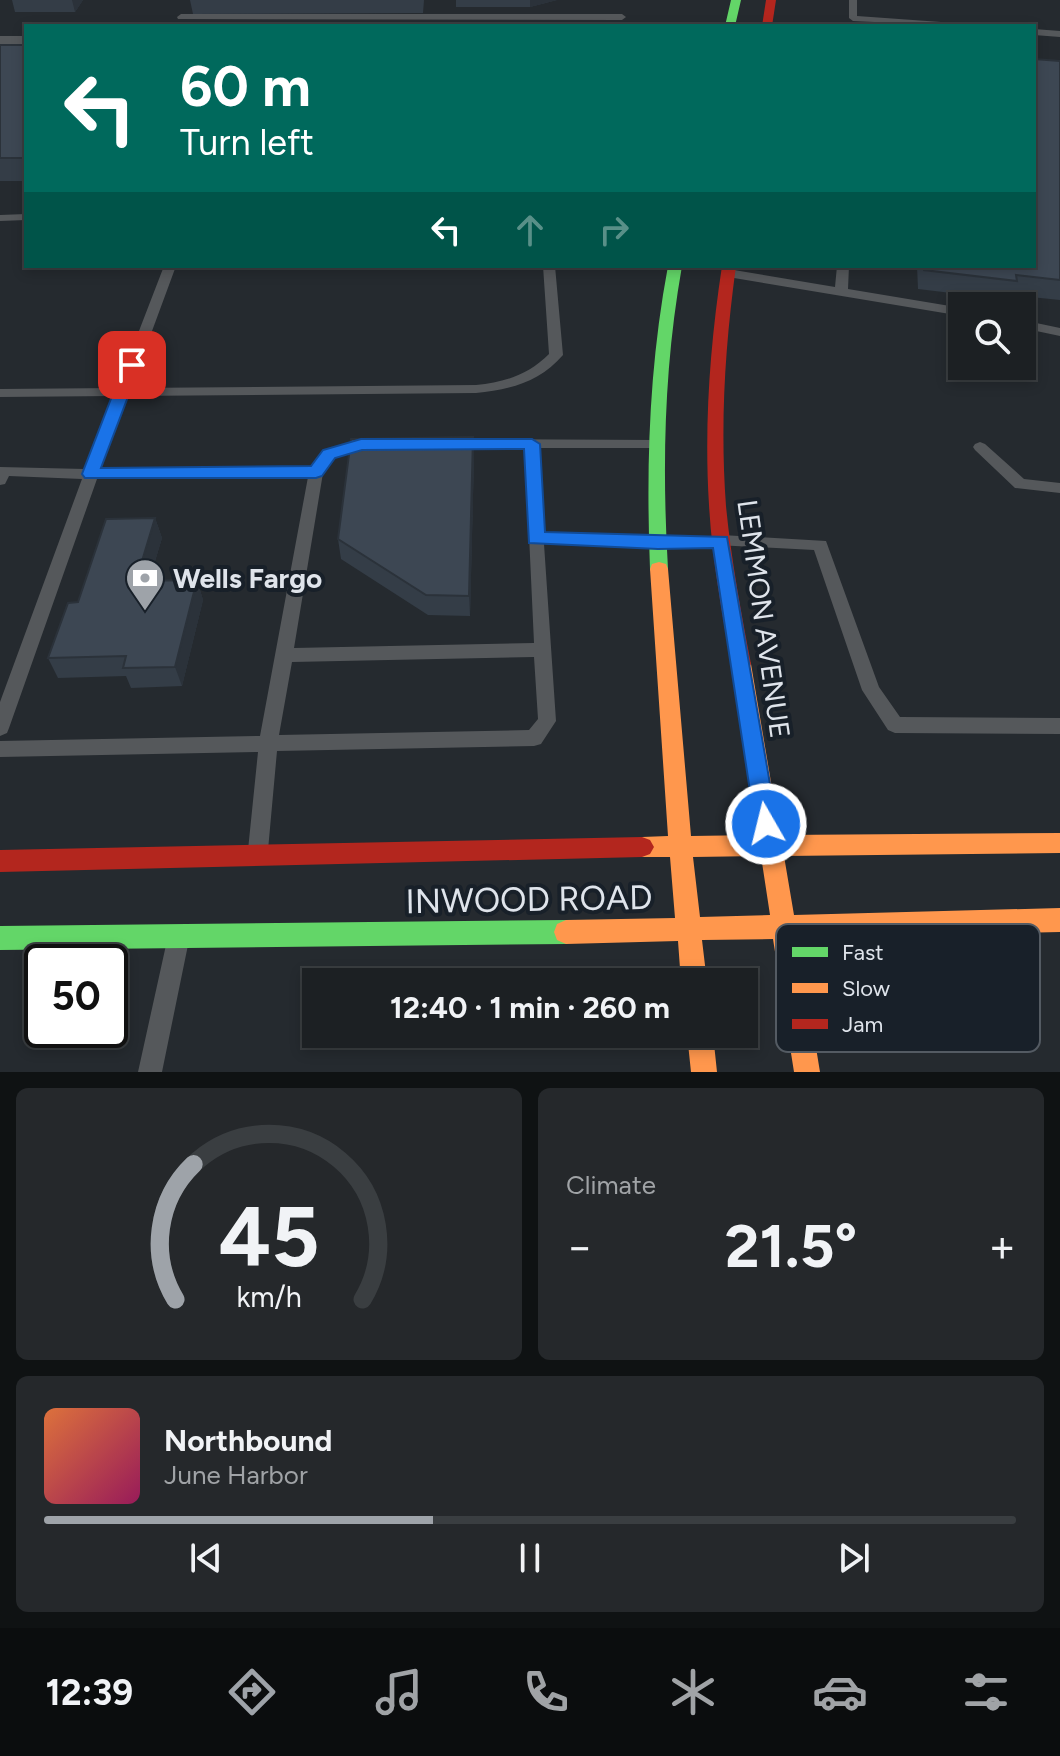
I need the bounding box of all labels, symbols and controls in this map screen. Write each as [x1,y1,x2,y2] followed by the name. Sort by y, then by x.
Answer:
[180,53,311,120] text: 60 m
[48,56,152,160] icon: left
[180,121,314,164] text: Turn left
[424,208,468,252] icon: left
[508,208,552,252] icon: ahead
[592,208,636,252] icon: right
[948,292,1036,380] map controls
[948,292,1036,380] button: search
[98,331,166,399] pin
[110,343,154,387] icon: arrive
[730,498,798,740] street label: LEMMON AVENUE
[124,557,166,612] bank icon: Wells Fargo
[173,561,322,595] place label: Wells Fargo
[724,782,808,866] position arrow
[405,877,653,922] street label: INWOOD ROAD
[776,924,1040,1052] legend
[842,939,884,966] text: Fast
[24,944,128,1048] speed limit sign: 50
[842,975,891,1002] text: Slow
[390,989,670,1026] text: 12:40 · 1 min · 260 m
[842,1011,883,1038] text: Jam
[566,1169,656,1201] text: Climate
[219,1187,319,1287] text: 45
[725,1210,857,1282] text: 21.5°
[566,1220,593,1273] text: −
[989,1220,1016,1273] text: +
[236,1280,302,1314] text: km/h
[164,1422,332,1459] text: Northbound
[164,1459,308,1491] text: June Harbor
[184,1536,228,1580] icon: previous
[508,1536,552,1580] icon: pause
[832,1536,876,1580] icon: next
[224,1664,280,1720] icon: directions
[371,1664,427,1720] icon: music
[518,1664,574,1720] icon: phone
[665,1664,721,1720] icon: climate
[812,1664,868,1720] icon: car
[958,1664,1014,1720] icon: filters
[45,1671,133,1714] text: 12:39

